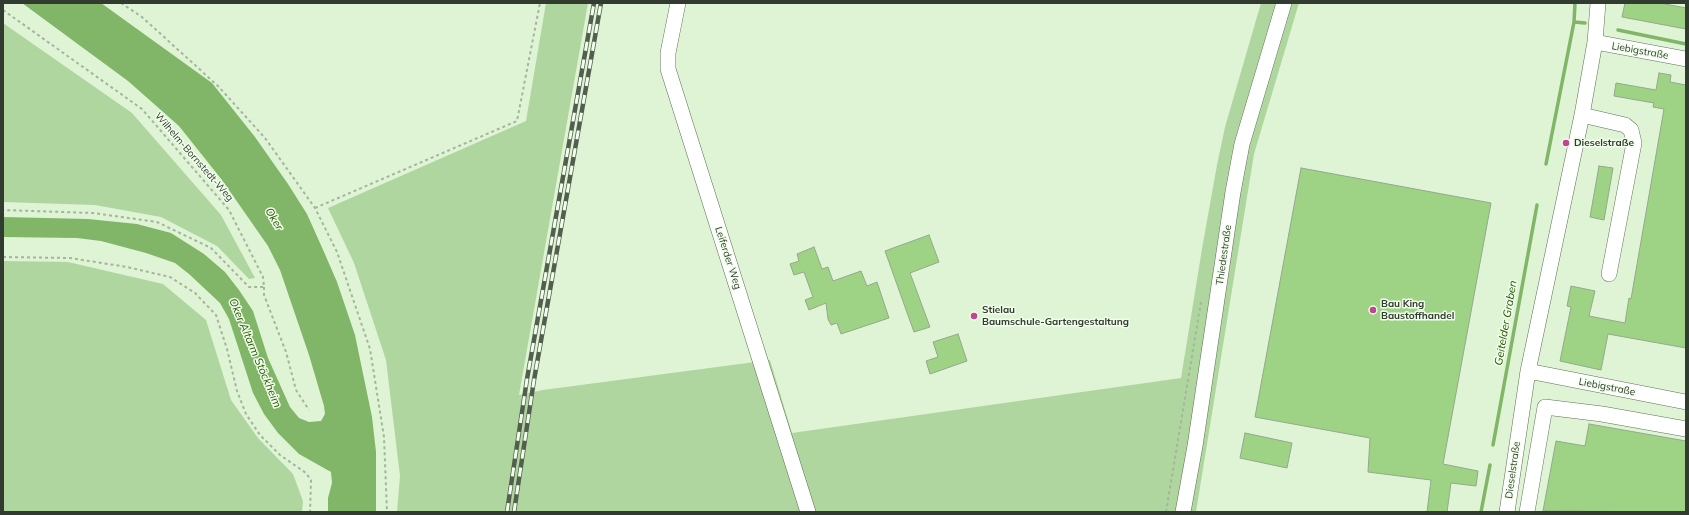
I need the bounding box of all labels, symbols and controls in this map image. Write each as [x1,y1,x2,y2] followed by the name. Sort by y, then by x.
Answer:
[1611,40,1669,62] street label: Liebigstraße
[152,110,236,204] street label: Wilhelm-Bornstedt-Weg
[1574,137,1634,149] place label: Dieselstraße
[1561,138,1571,148] marker: Dieselstraße
[262,205,286,233] water label: Oker
[1214,224,1234,286] street label: Thiedestraße
[712,225,744,291] street label: Leiferder Weg
[1492,279,1520,367] water label: Geitelder Graben
[226,296,284,410] water label: Oker Altarm Stöckheim
[1381,298,1454,322] place label: Bau King Baustoffhandel
[982,304,1129,328] place label: Stielau Baumschule-Gartengestaltung
[1368,305,1378,315] marker: Bau King Baustoffhandel
[969,311,979,321] marker: Stielau Baumschule-Gartengestaltung
[1578,376,1636,398] street label: Liebigstraße
[1503,441,1523,499] street label: Dieselstraße

